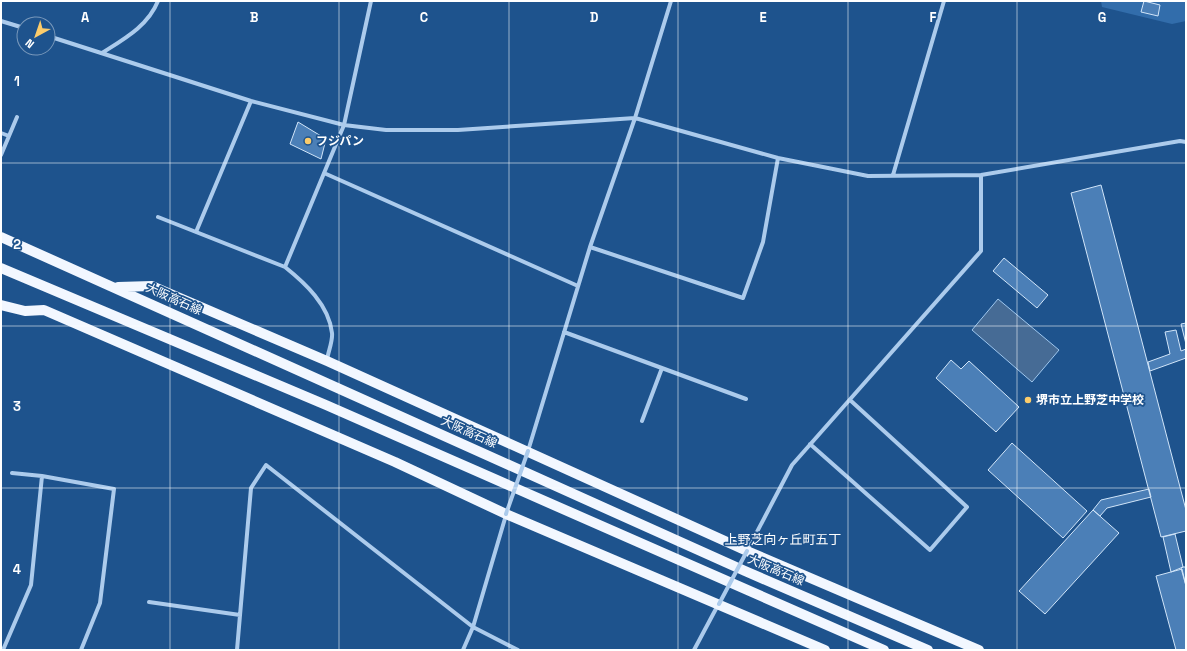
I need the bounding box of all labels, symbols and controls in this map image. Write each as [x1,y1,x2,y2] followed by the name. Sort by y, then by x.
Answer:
[81,9,90,26] text: A
[250,9,259,26] text: B
[420,9,428,26] text: C
[590,9,599,26] text: D
[759,9,767,26] text: E
[930,9,937,26] text: F
[1098,9,1106,26] text: G
[16,16,56,56] north arrow
[22,36,37,51] text: N
[14,73,20,90] text: 1
[316,133,364,149] place label: フジパン
[303,136,313,146] marker: フジパン
[13,236,21,253] text: 2
[143,279,205,319] street label: 大阪高石線
[1036,392,1144,408] place label: 堺市立上野芝中学校
[1023,395,1033,405] marker: 堺市立上野芝中学校
[13,398,21,415] text: 3
[438,412,500,452] street label: 大阪高石線
[724,531,842,548] district label: 上野芝向ヶ丘町五丁
[745,551,807,589] street label: 大阪高石線
[13,561,21,578] text: 4

